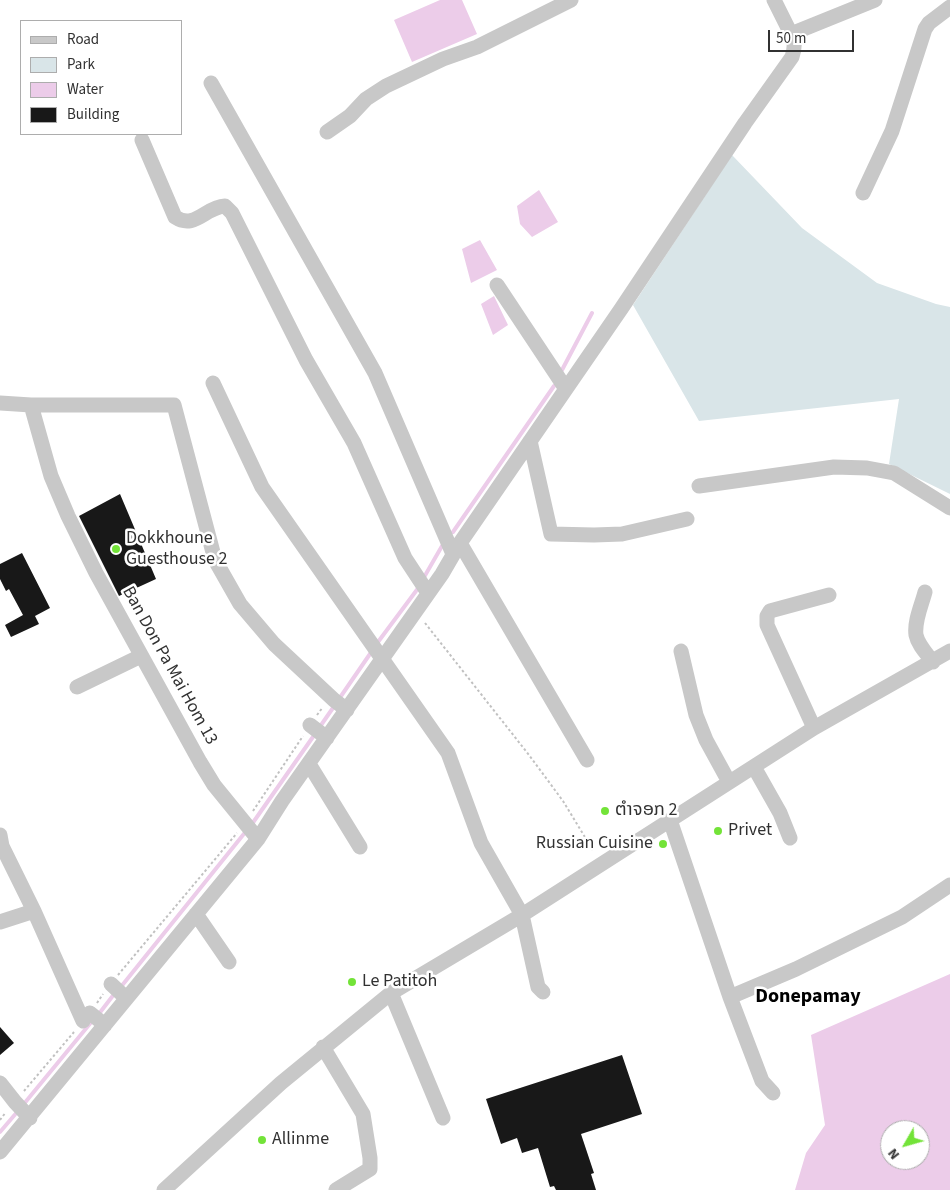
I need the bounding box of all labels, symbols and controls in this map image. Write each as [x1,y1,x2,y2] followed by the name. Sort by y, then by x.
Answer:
[20,20,182,135] legend
[770,20,856,52] scale bar
[776,28,806,49] text: 50 m
[67,29,99,50] text: Road
[67,54,95,75] text: Park
[67,79,103,100] text: Water
[67,104,119,125] text: Building
[126,528,227,570] place label: Dokkhoune Guesthouse 2
[110,543,122,555] marker: Dokkhoune Guesthouse 2
[117,583,221,749] street label: Ban Don Pa Mai Hom 13
[615,800,677,822] place label: ຕຳຈອກ 2
[599,805,611,817] marker: ຕຳຈອກ 2
[728,820,772,842] place label: Privet
[712,825,724,837] marker: Privet
[536,833,653,855] place label: Russian Cuisine
[657,838,669,850] marker: Russian Cuisine
[362,971,437,993] place label: Le Patitoh
[346,976,358,988] marker: Le Patitoh
[755,986,861,1010] district label: Donepamay
[880,1120,930,1170] north arrow
[272,1129,329,1151] place label: Allinme
[256,1134,268,1146] marker: Allinme
[883,1144,905,1163] text: N

